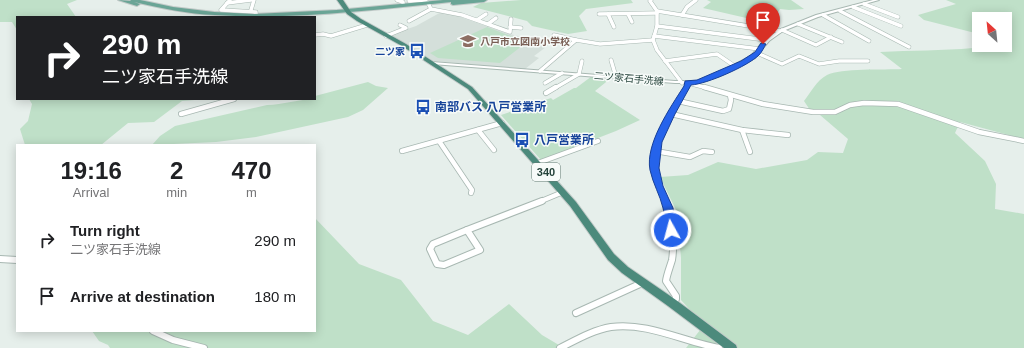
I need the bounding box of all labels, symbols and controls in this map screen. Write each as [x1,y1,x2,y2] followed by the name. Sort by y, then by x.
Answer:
[746,3,780,44] pin
[752,9,774,31] icon: arrive
[972,12,1012,52] north arrow
[972,12,1012,52] map controls
[102,29,181,60] text: 290 m
[36,32,88,84] icon: right
[459,32,477,50] school or university icon: 八戸市立図南小学校
[480,36,570,47] place label: 八戸市立図南小学校
[408,42,426,60] bus stop icon: 二ツ家
[375,46,405,57] place label: 二ツ家
[102,67,228,87] text: 二ツ家石手洗線
[594,70,664,87] street label: 二ツ家石手洗線
[414,98,432,116] bus stop icon: 南部バス 八戸営業所
[435,100,546,114] place label: 南部バス 八戸営業所
[513,131,531,149] bus stop icon: 八戸営業所
[534,133,594,147] place label: 八戸営業所
[60,157,122,184] text: 19:16
[170,157,183,184] text: 2
[232,157,272,184] text: 470
[532,163,560,181] road number: 340
[73,185,110,200] text: Arrival
[166,185,187,200] text: min
[246,185,257,200] text: m
[650,209,692,251] position arrow
[70,222,140,239] text: Turn right
[36,229,58,251] icon: right
[254,232,296,249] text: 290 m
[70,242,161,257] text: 二ツ家石手洗線
[36,285,58,307] icon: arrive
[70,288,215,305] text: Arrive at destination
[254,288,296,305] text: 180 m

